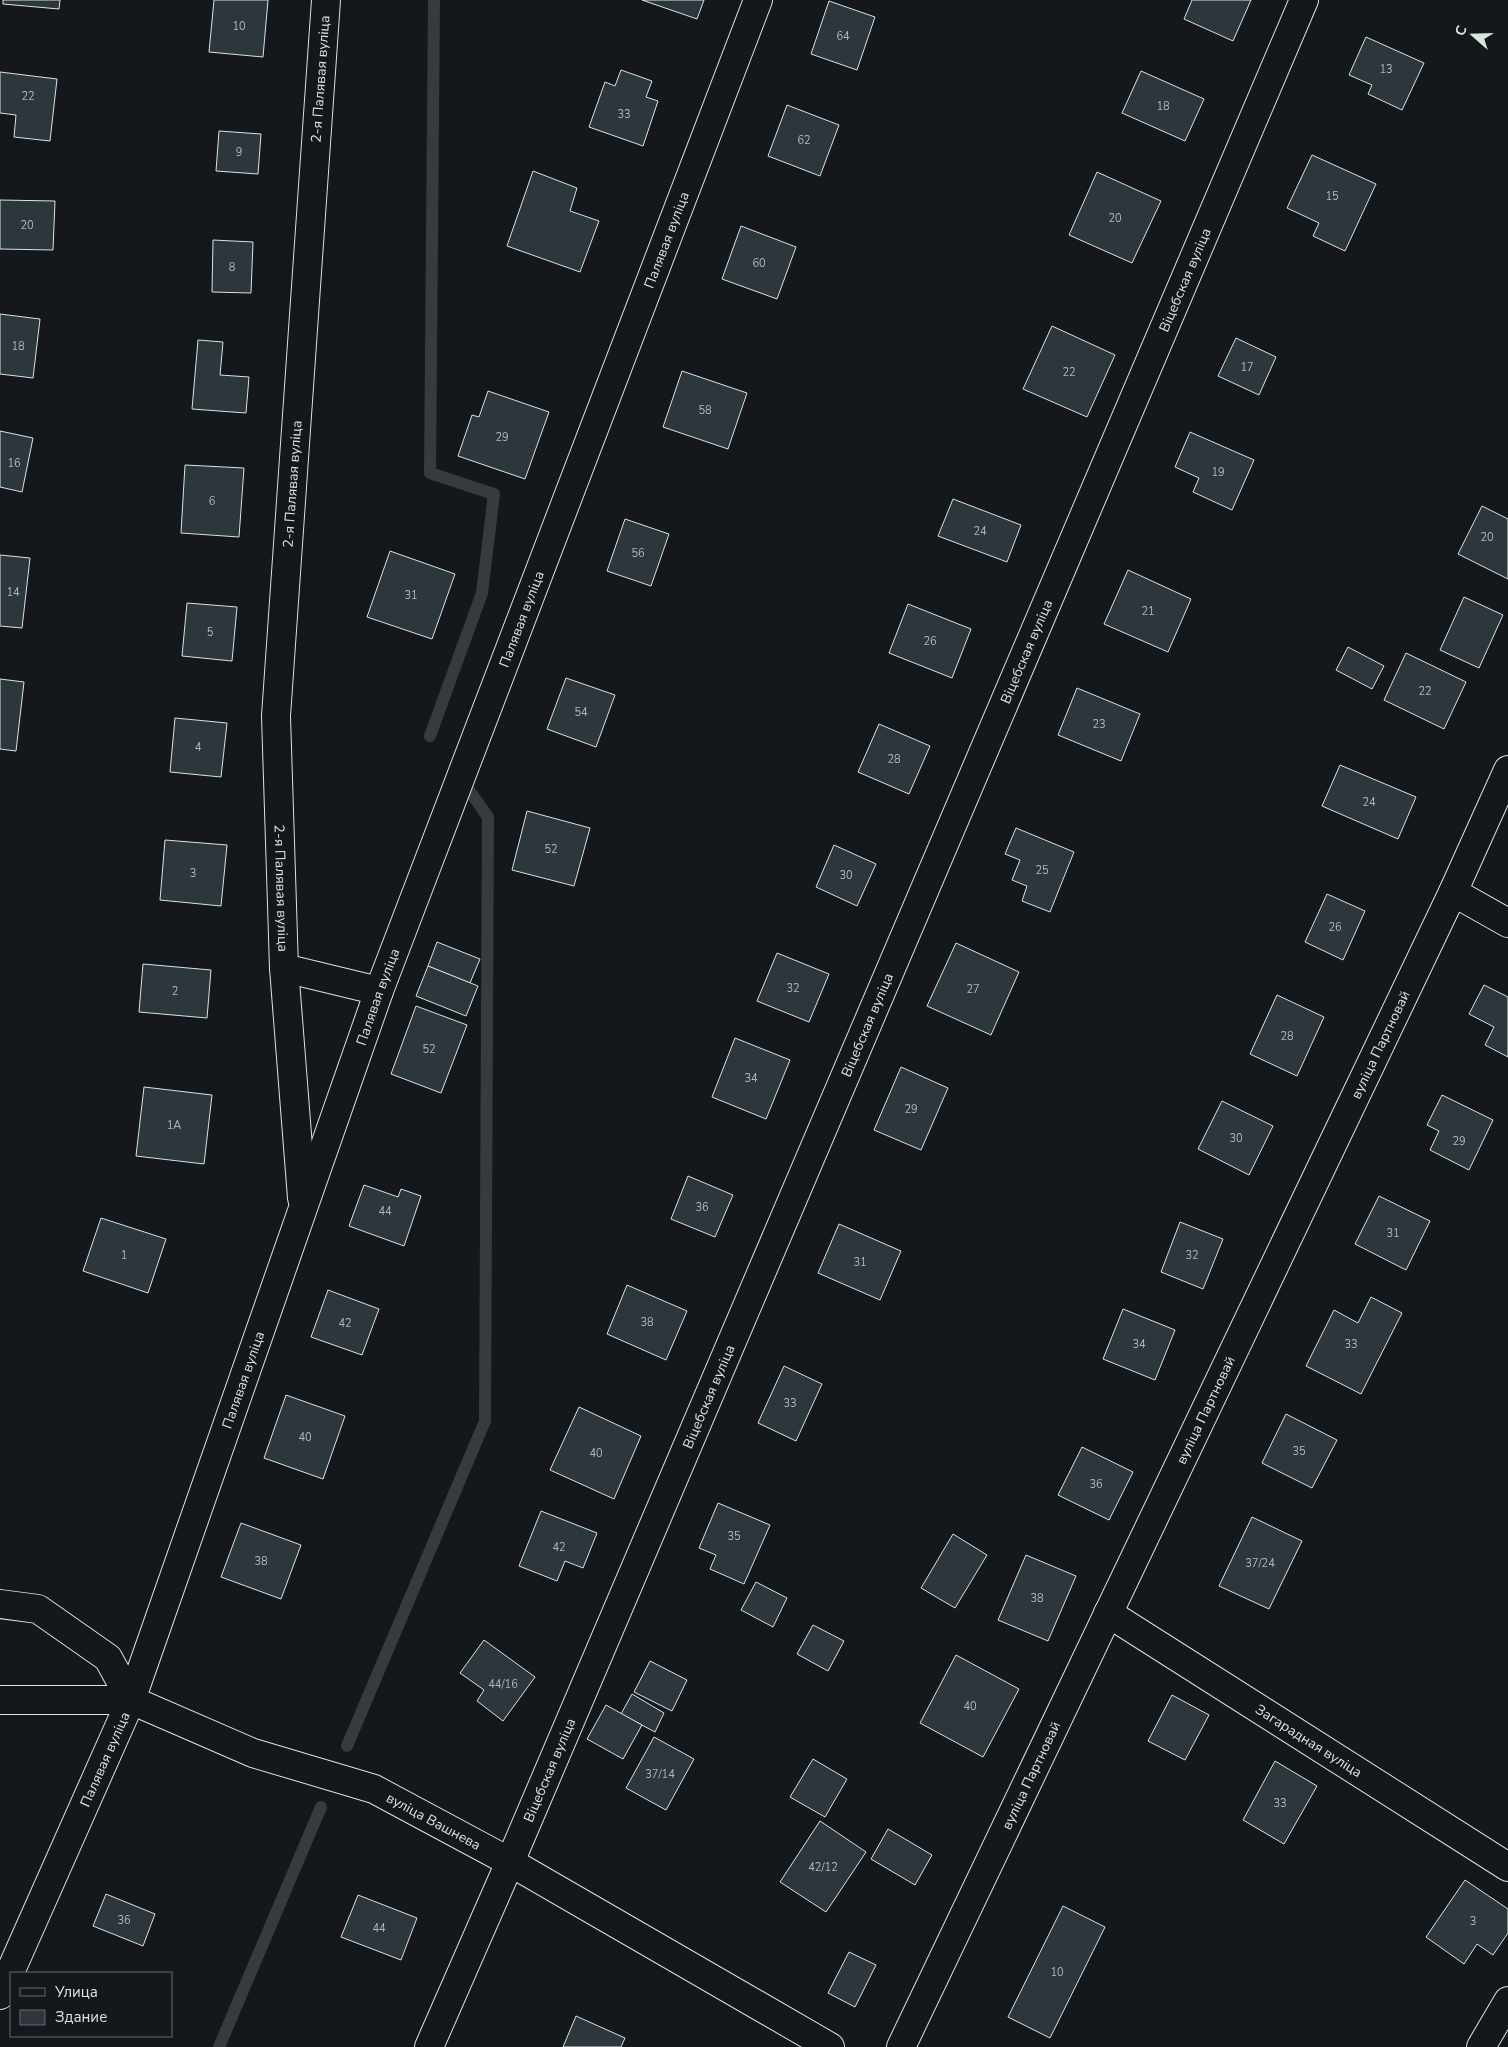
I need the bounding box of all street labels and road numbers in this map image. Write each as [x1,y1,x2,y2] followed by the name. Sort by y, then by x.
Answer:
[307,15,334,143] street label: 2-я Палявая вуліца
[640,189,694,291] street label: Палявая вуліца
[1155,225,1216,335] street label: Віцебская вуліца
[279,420,306,548] street label: 2-я Палявая вуліца
[495,568,549,670] street label: Палявая вуліца
[996,597,1057,707] street label: Віцебская вуліца
[269,824,292,952] street label: 2-я Палявая вуліца
[352,946,404,1048] street label: Палявая вуліца
[837,970,898,1080] street label: Віцебская вуліца
[1347,988,1414,1102] street label: вуліца Партновай
[218,1329,269,1431] street label: Палявая вуліца
[678,1342,740,1452] street label: Віцебская вуліца
[1172,1353,1240,1467] street label: вуліца Партновай
[1252,1700,1366,1782] street label: Загарадная вуліца
[76,1709,135,1810] street label: Палявая вуліца
[519,1715,580,1825] street label: Віцебская вуліца
[997,1718,1065,1833] street label: вуліца Партновай
[383,1788,484,1855] street label: вуліца Вашнева

